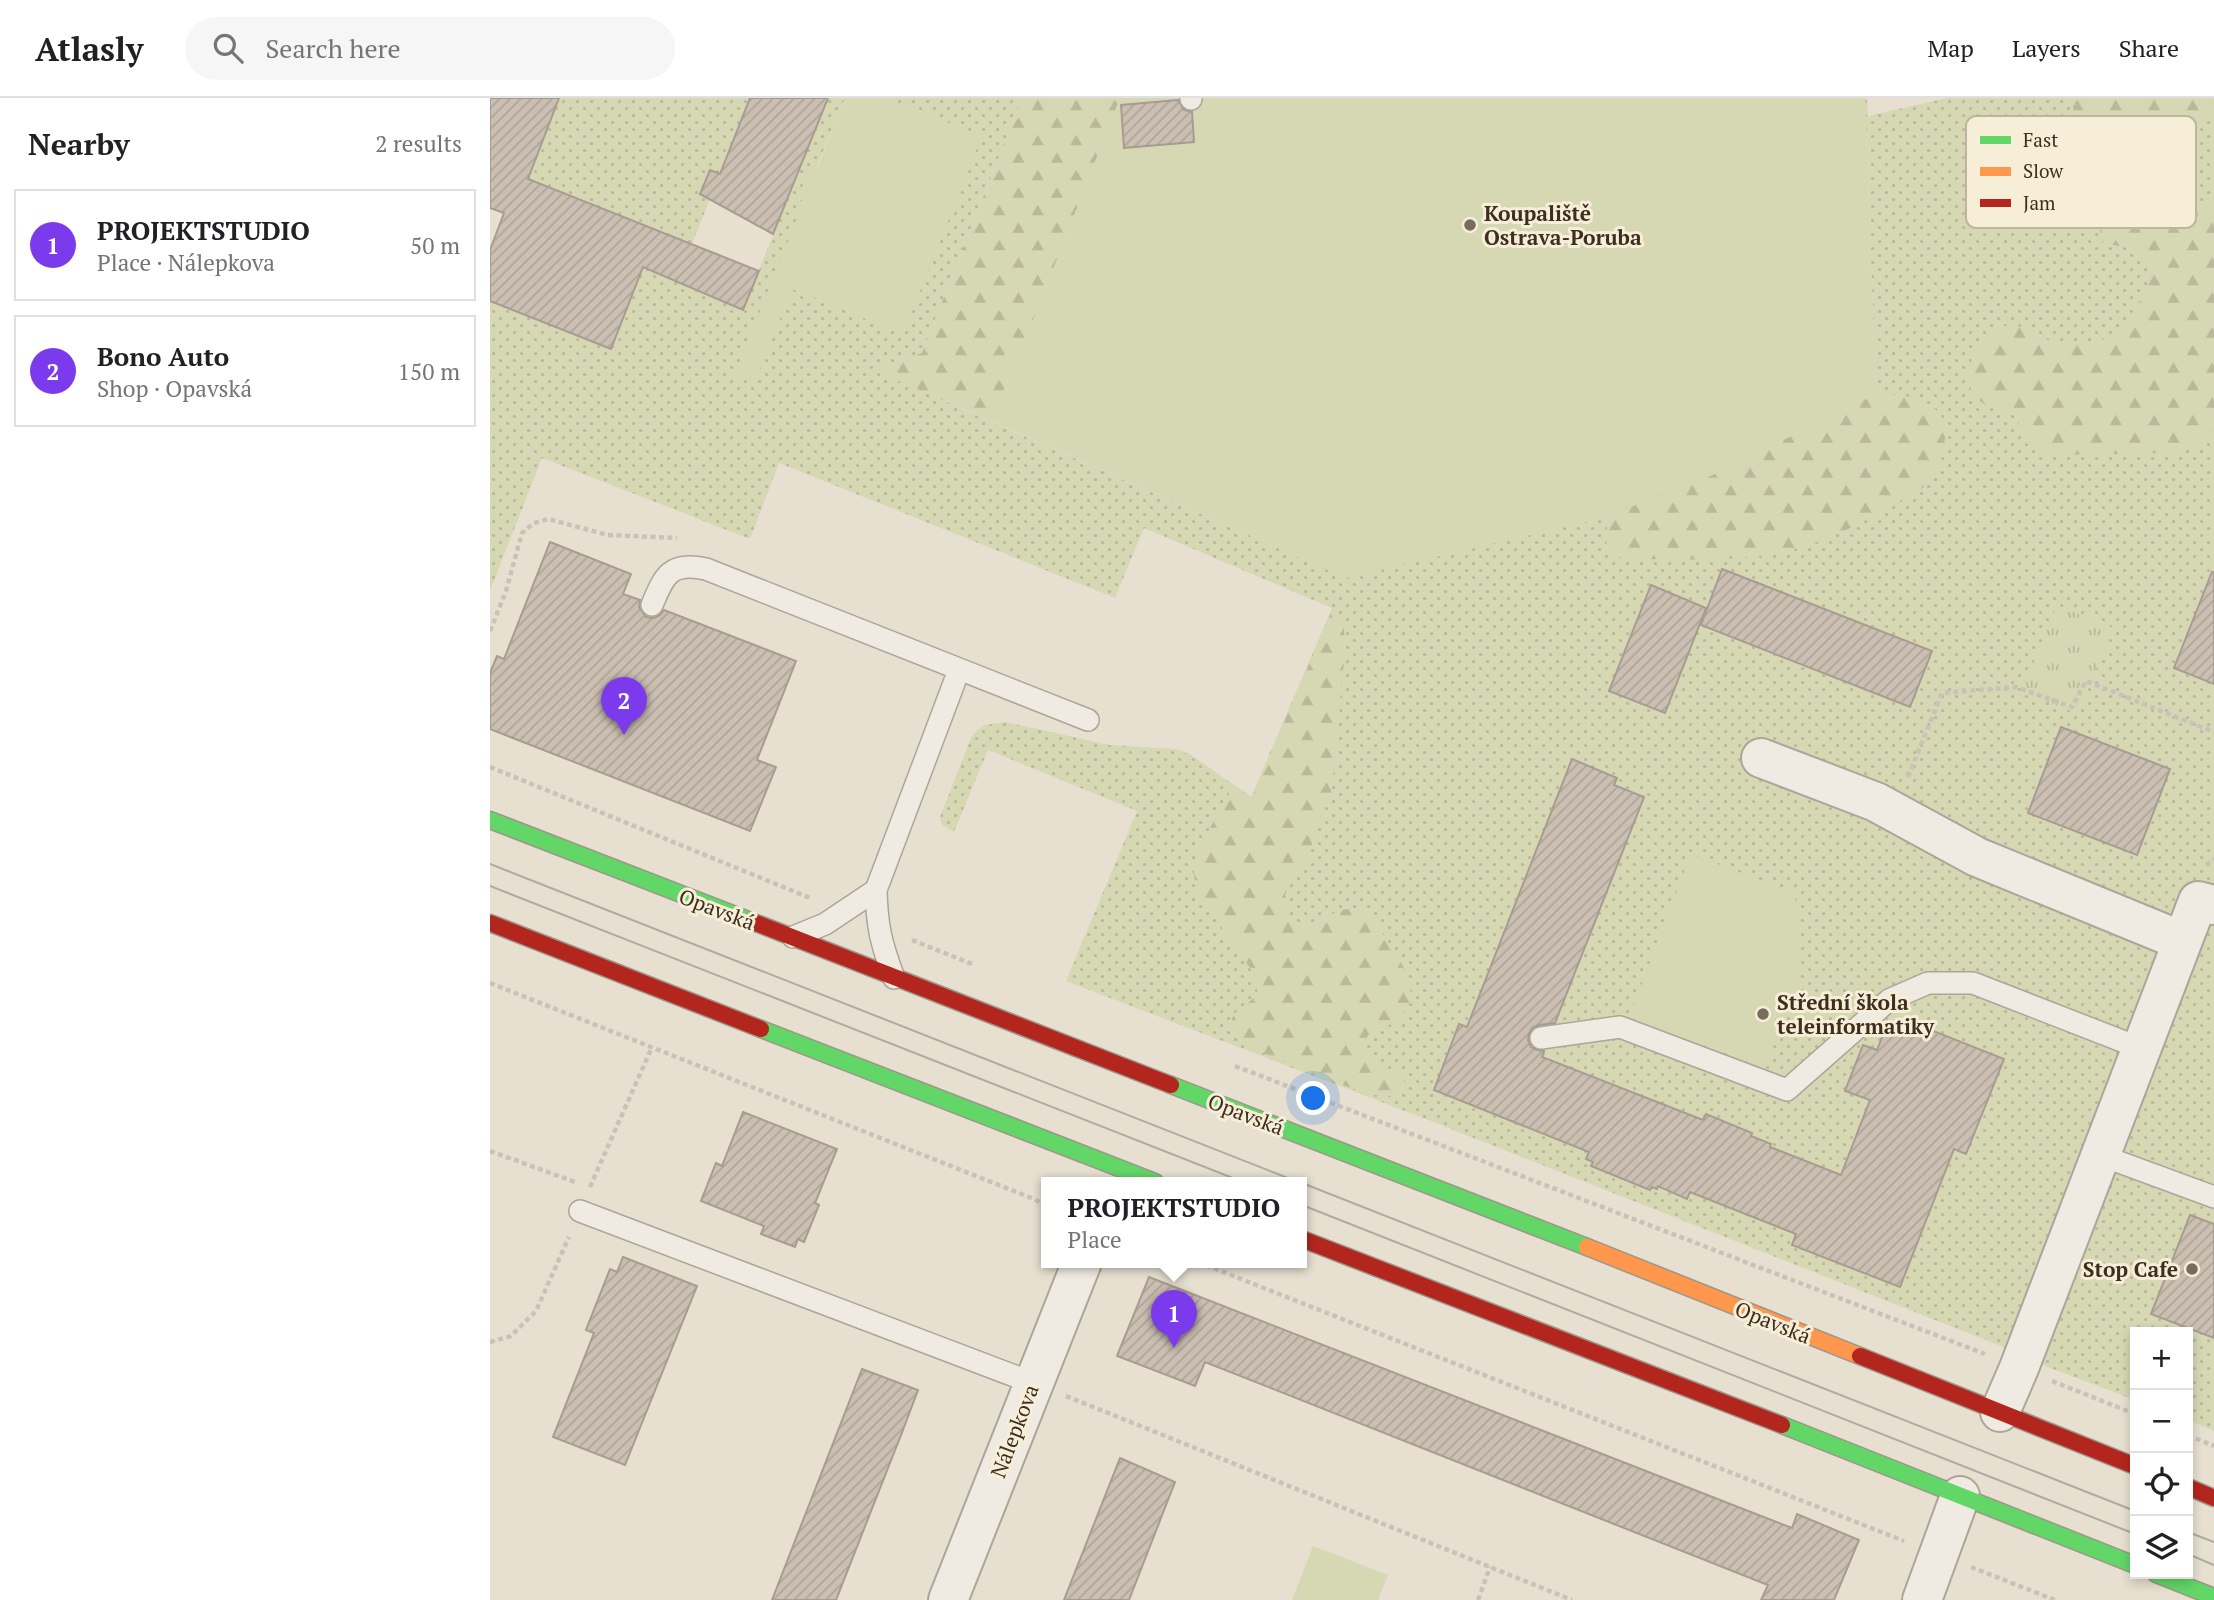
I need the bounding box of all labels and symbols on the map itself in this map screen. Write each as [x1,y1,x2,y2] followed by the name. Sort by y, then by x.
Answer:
[1966,116,2196,228] legend
[2023,127,2058,152] text: Fast
[2023,158,2064,183] text: Slow
[2023,190,2056,215] text: Jam
[1484,199,1642,251] place label: Koupaliště Ostrava-Poruba
[1462,217,1478,233] marker: Koupaliště Ostrava-Poruba
[601,677,647,735] pin: 2
[675,882,759,936] street label: Opavská
[1777,988,1935,1040] place label: Střední škola teleinformatiky
[1755,1006,1771,1022] marker: Střední škola teleinformatiky
[1296,1081,1330,1115] your location
[1204,1087,1288,1141] street label: Opavská
[2083,1255,2178,1283] place label: Stop Cafe
[2184,1261,2200,1277] marker: Stop Cafe
[1151,1290,1197,1348] pin: 1
[1731,1294,1815,1350] street label: Opavská
[983,1380,1045,1482] street label: Nálepkova

